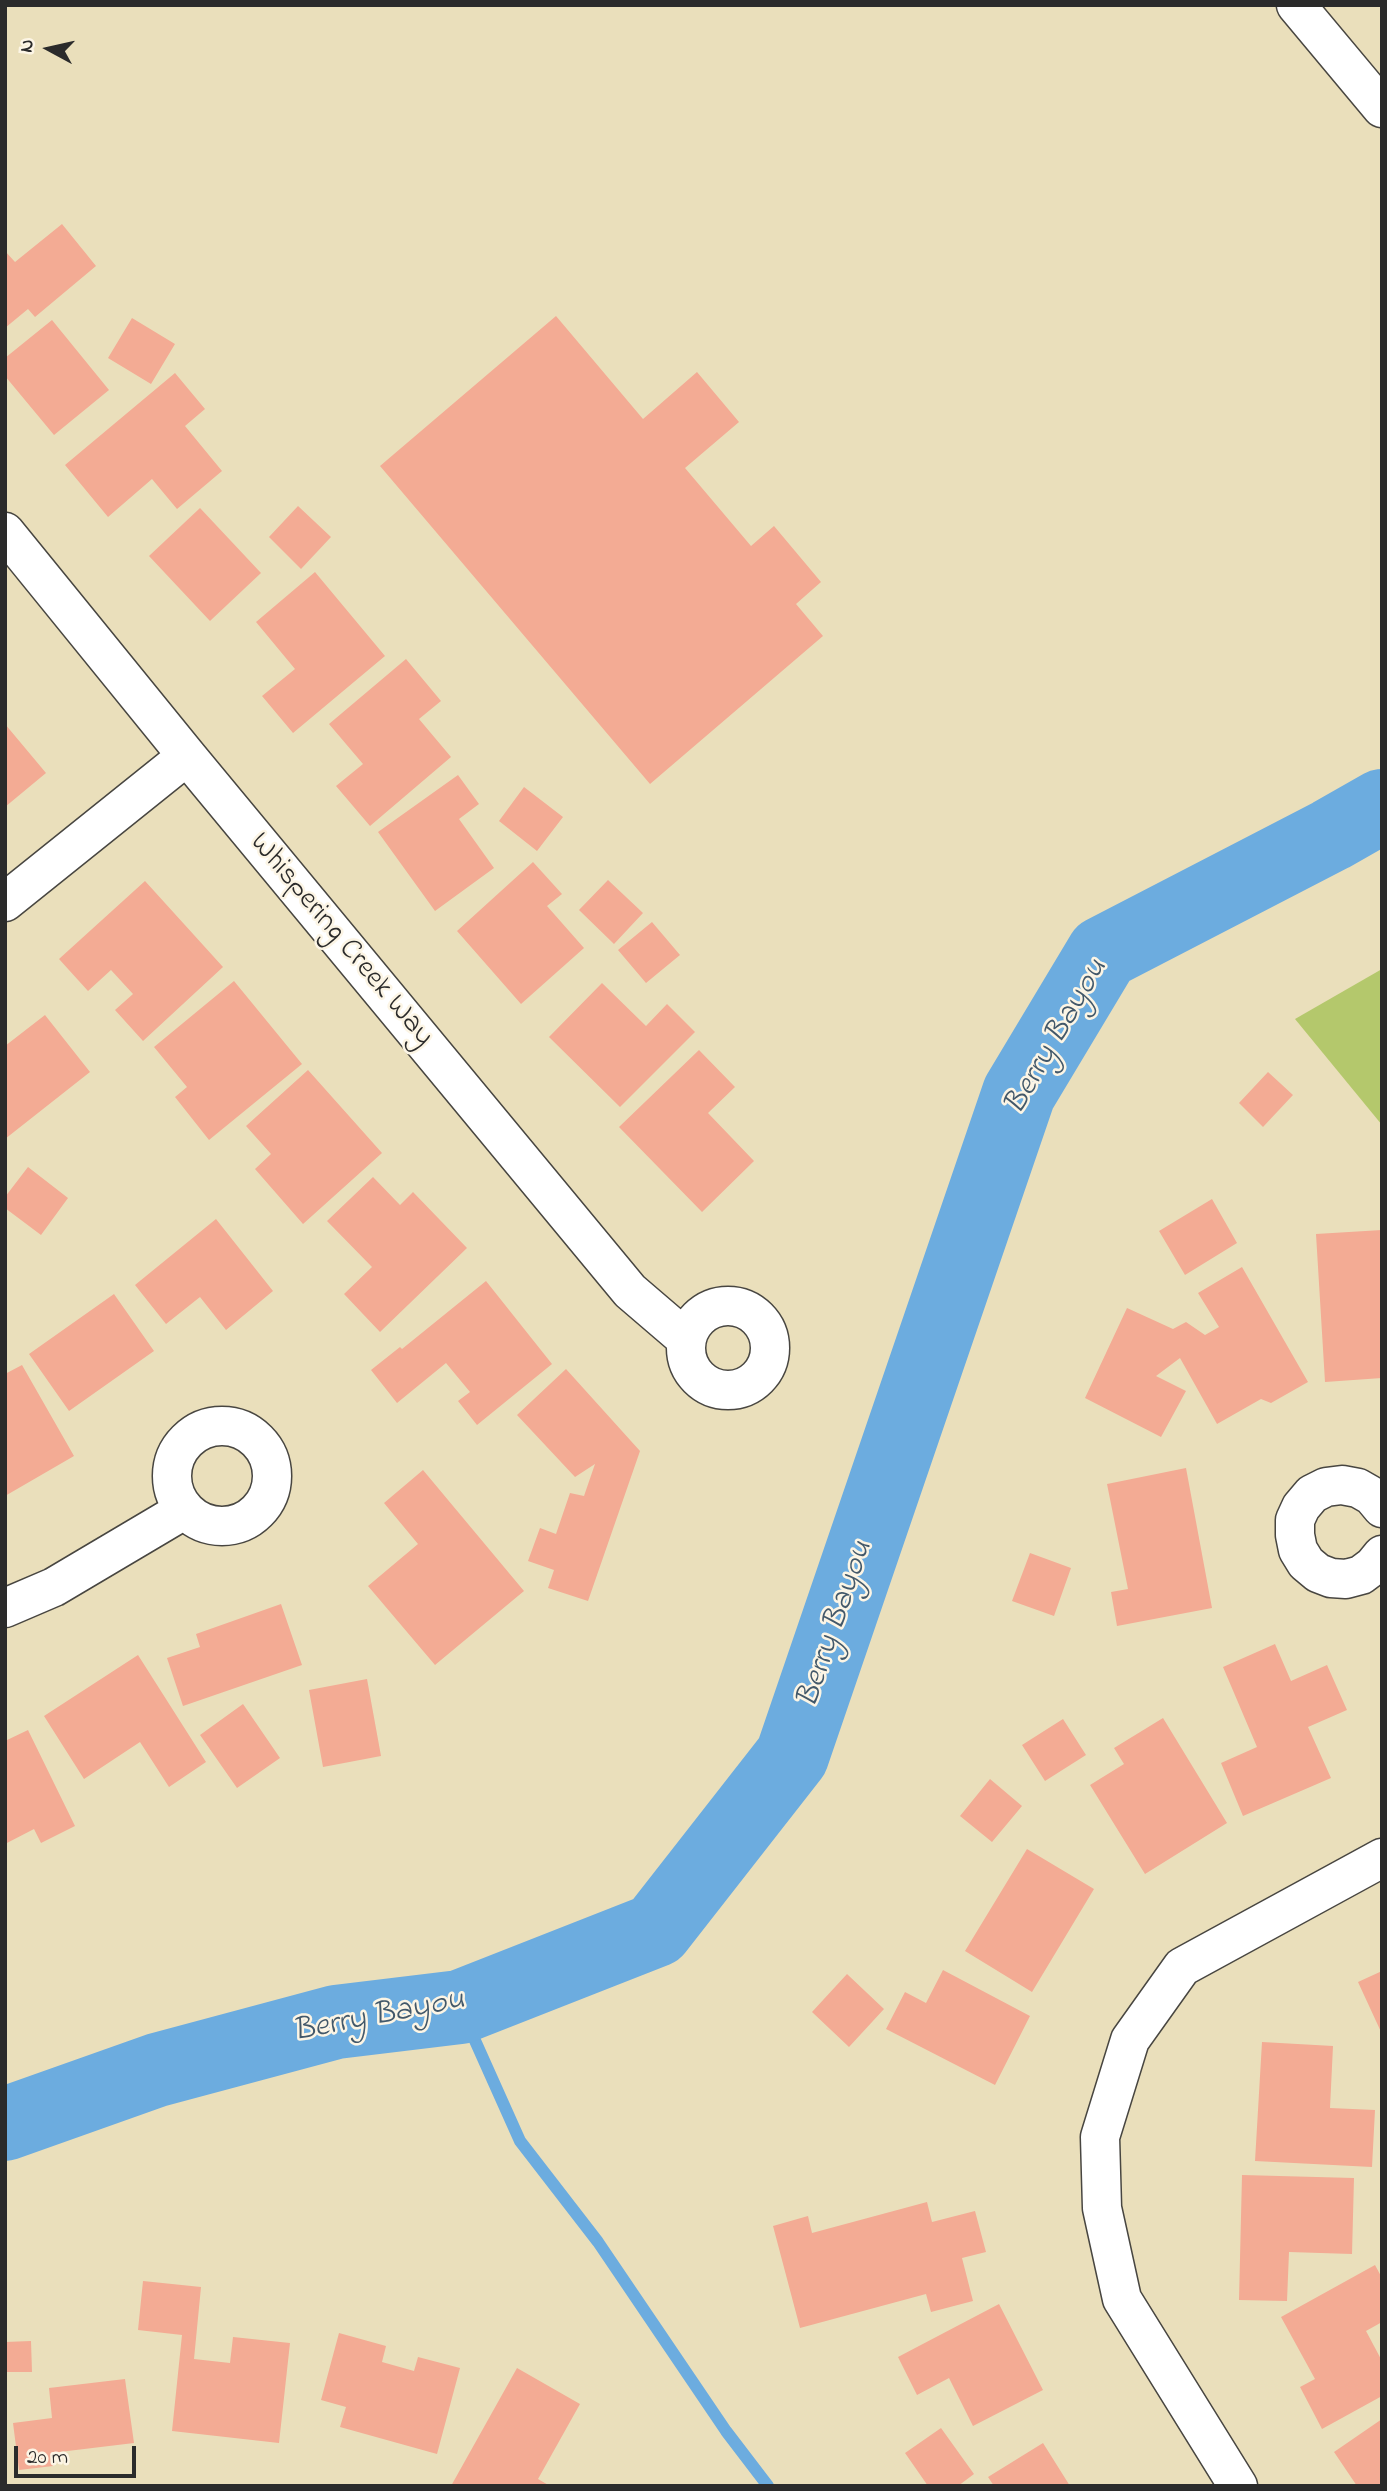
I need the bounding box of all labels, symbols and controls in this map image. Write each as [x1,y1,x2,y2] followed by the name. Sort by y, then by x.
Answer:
[14,14,84,84] north arrow
[13,38,42,54] text: N
[240,827,440,1055] street label: Whispering Creek Way
[998,953,1118,1123] water label: Berry Bayou
[791,1537,883,1713] water label: Berry Bayou
[290,1983,468,2053] water label: Berry Bayou
[18,2432,140,2476] scale bar
[27,2443,68,2473] text: 20 m

